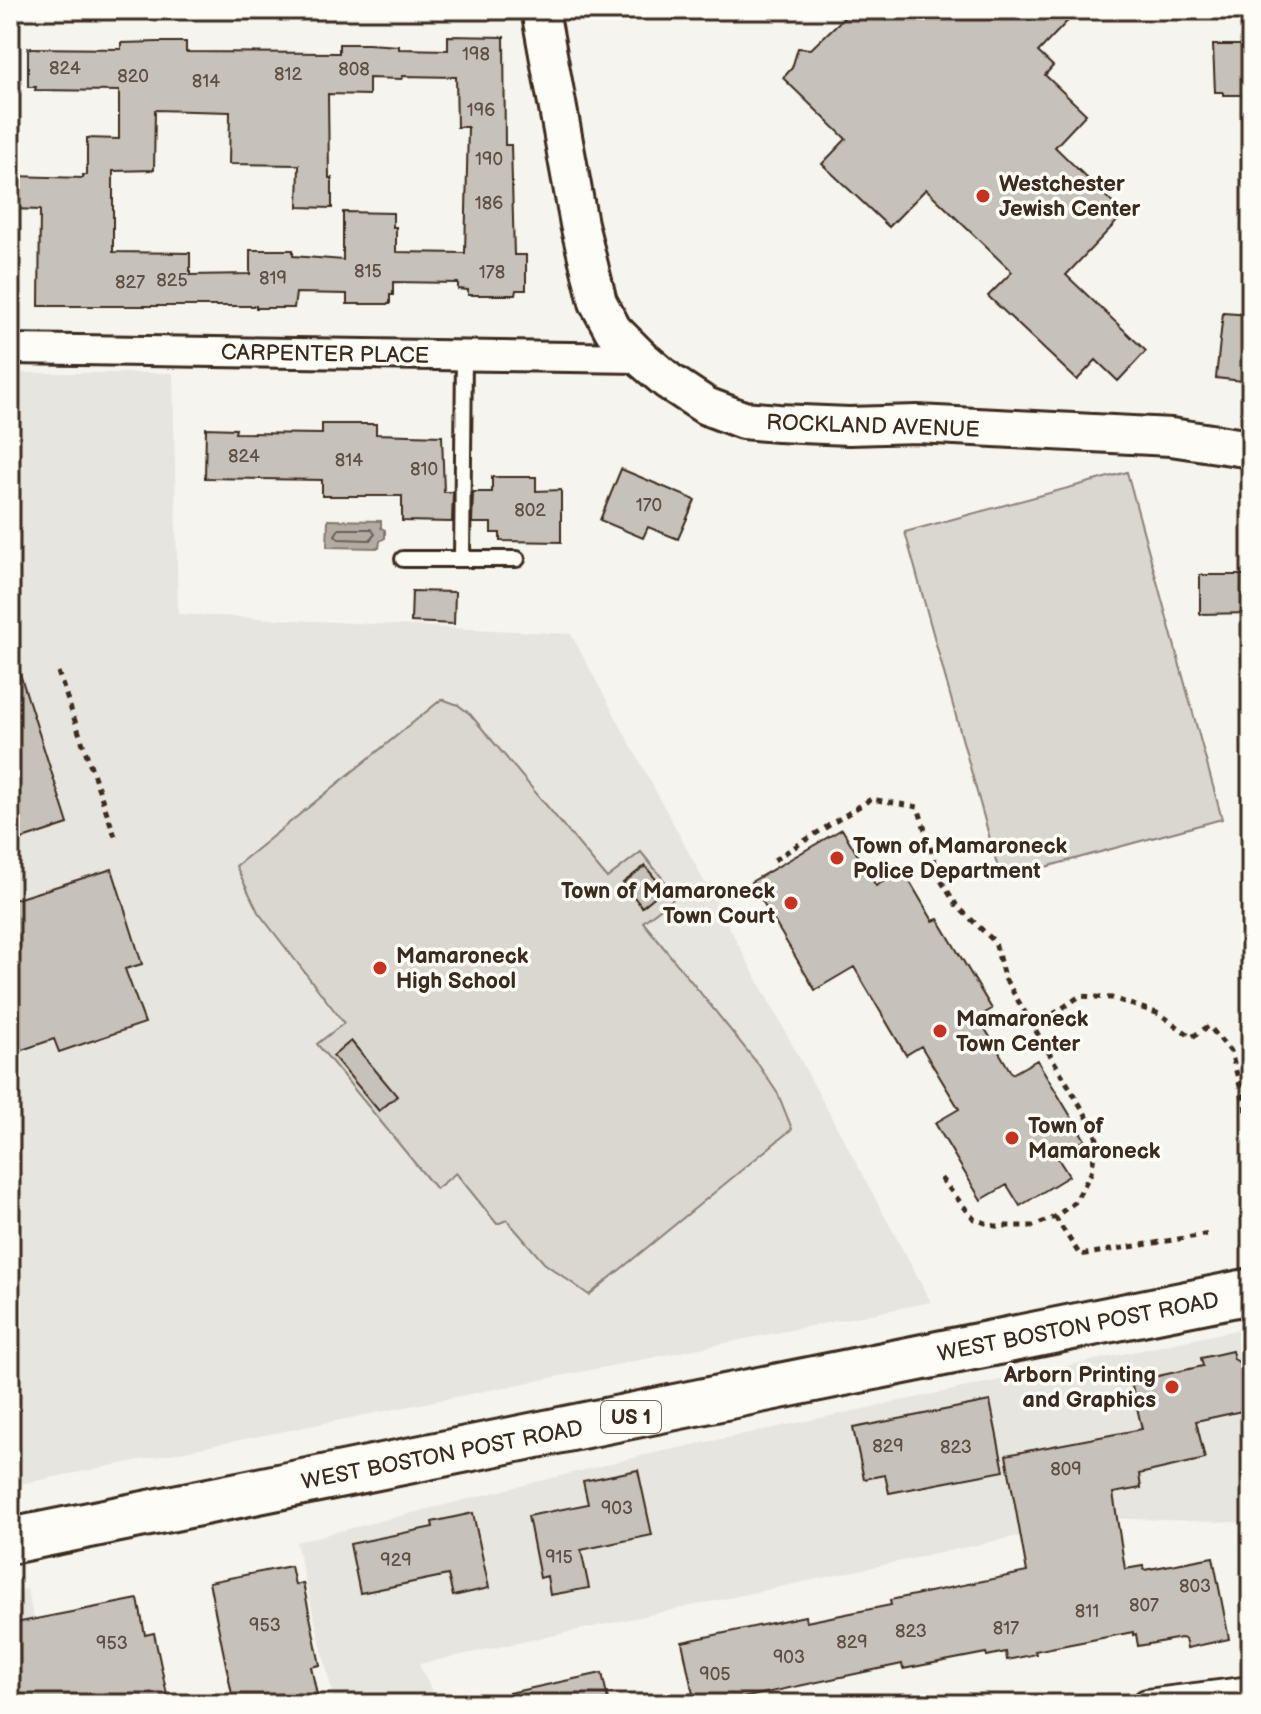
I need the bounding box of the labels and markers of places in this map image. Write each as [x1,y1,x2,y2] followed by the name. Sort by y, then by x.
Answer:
[999,171,1140,223] place label: Westchester Jewish Center
[974,187,992,205] marker: Westchester Jewish Center
[853,833,1067,885] place label: Town of Mamaroneck Police Department
[828,849,846,867] marker: Town of Mamaroneck Police Department
[561,878,776,930] place label: Town of Mamaroneck Town Court
[782,894,800,912] marker: Town of Mamaroneck Town Court
[396,943,529,995] place label: Mamaroneck High School
[371,959,389,977] marker: Mamaroneck High School
[956,1006,1089,1058] place label: Mamaroneck Town Center
[931,1022,949,1040] marker: Mamaroneck Town Center
[1028,1113,1161,1165] place label: Town of Mamaroneck
[1003,1129,1021,1147] marker: Town of Mamaroneck
[1003,1362,1156,1414] place label: Arborn Printing and Graphics
[1163,1378,1181,1396] marker: Arborn Printing and Graphics

